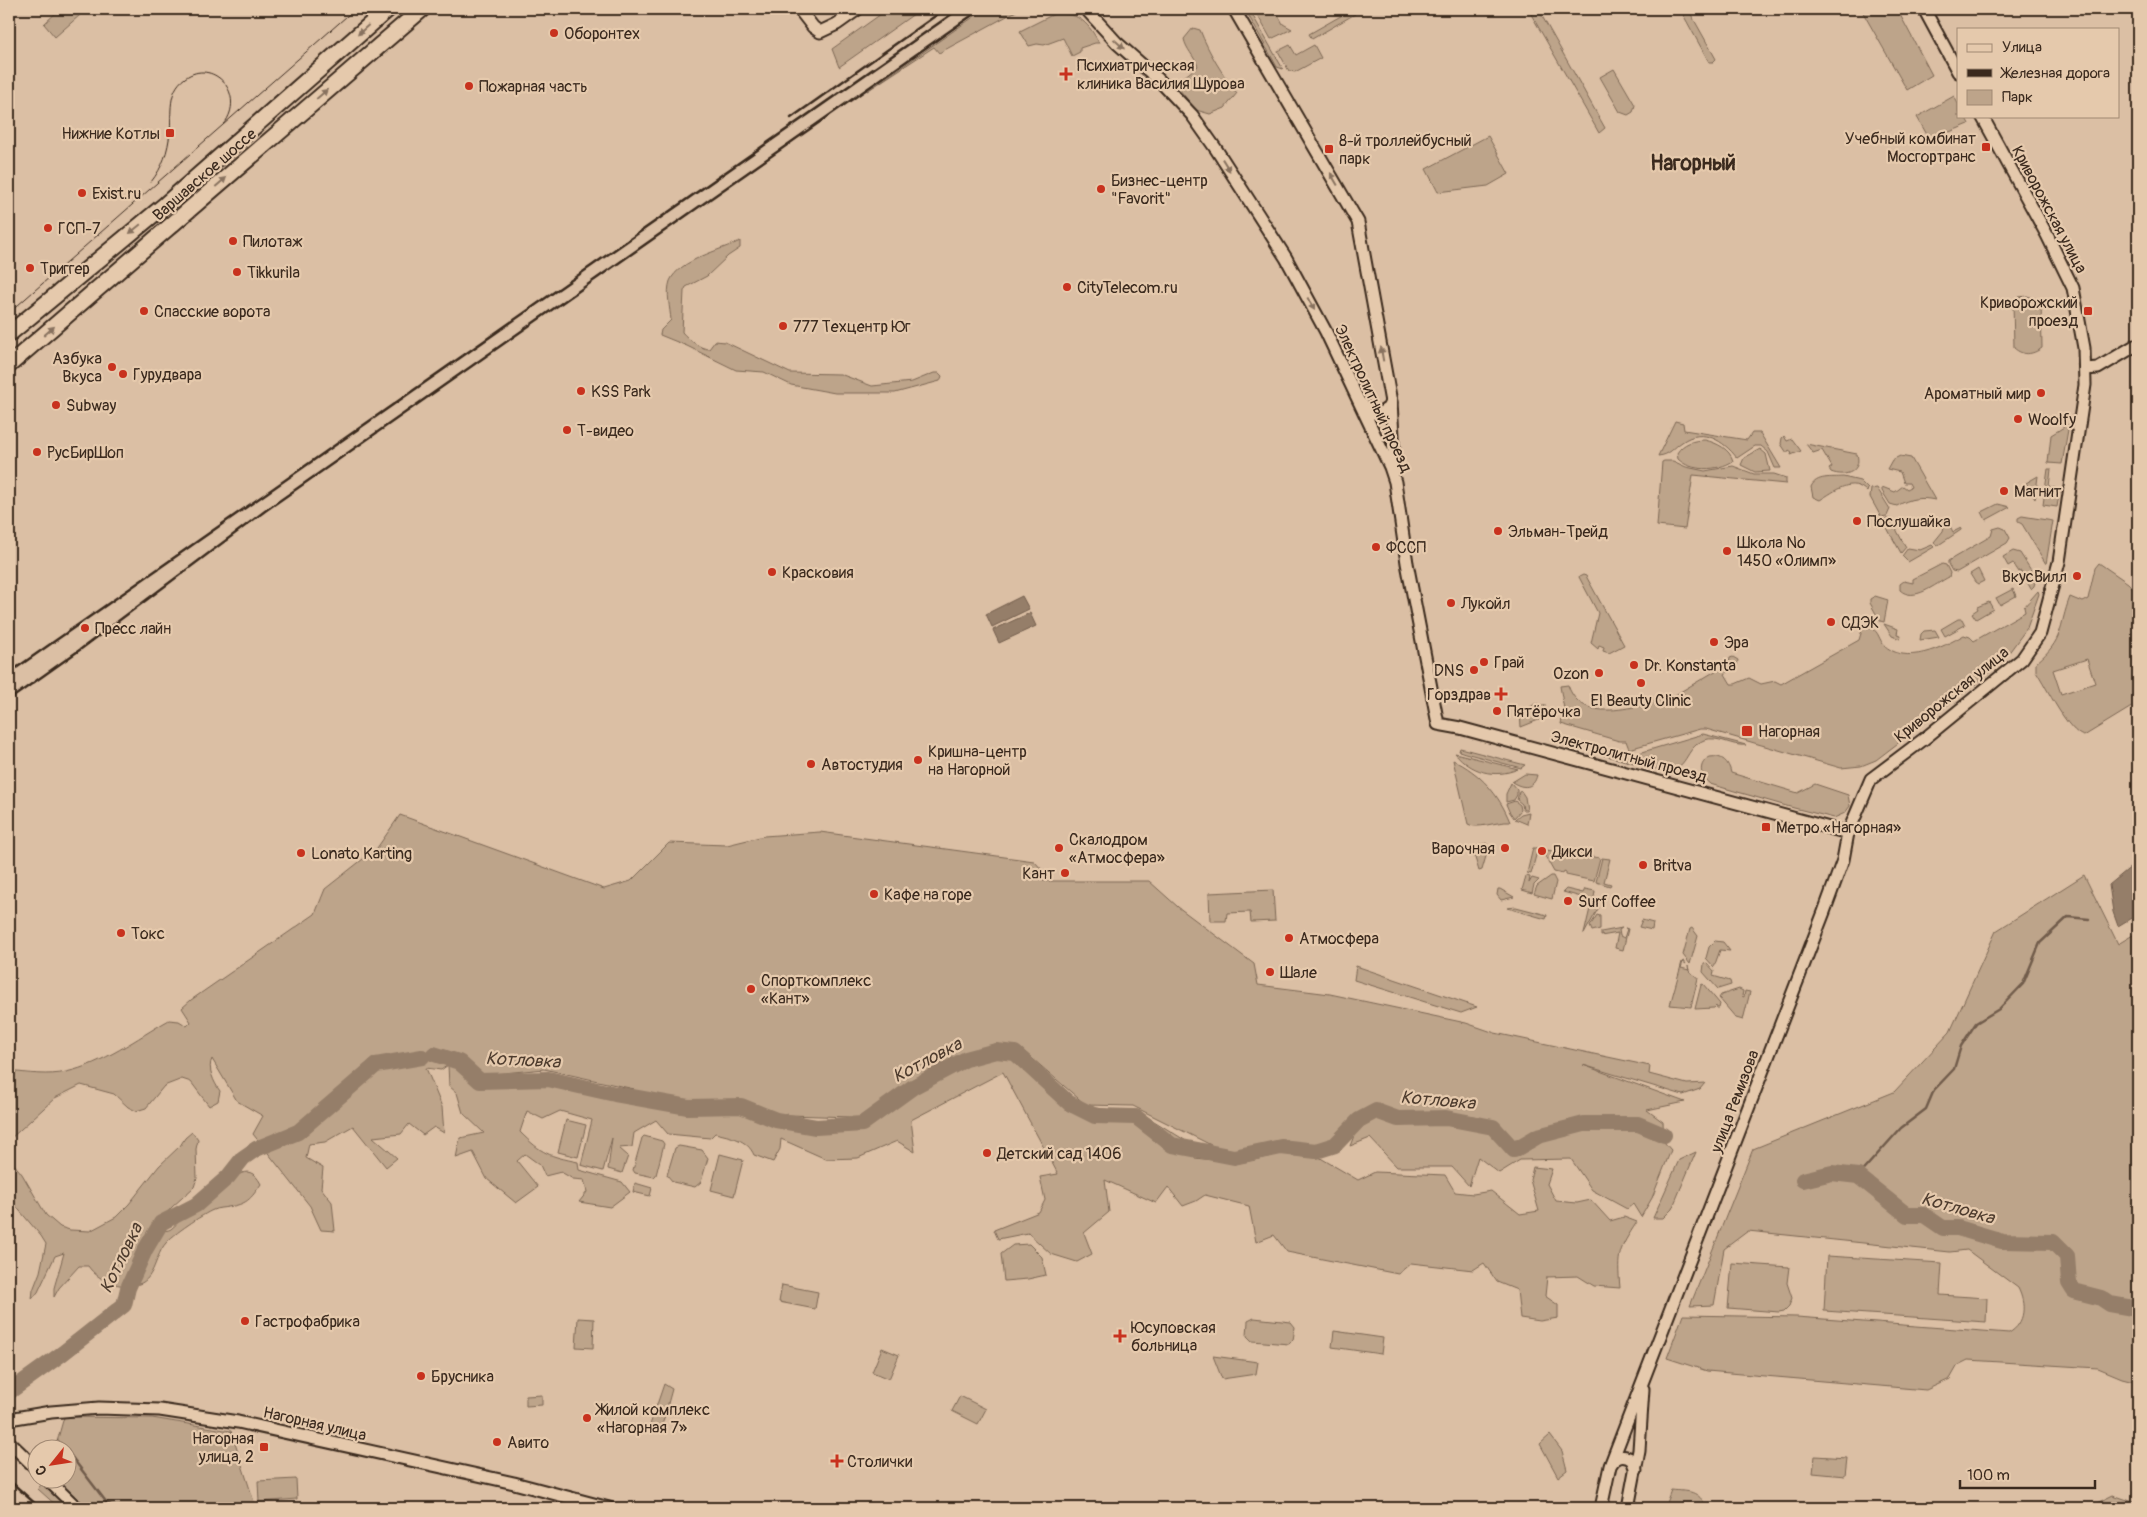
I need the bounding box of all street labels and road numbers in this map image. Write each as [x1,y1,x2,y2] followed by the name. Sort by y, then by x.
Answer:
[149,124,261,225] street label: Варшавское шоссе
[2007,142,2091,277] street label: Криворожская улица
[1330,321,1416,476] street label: Электролитный проезд
[1890,643,2013,747] street label: Криворожская улица
[1548,726,1709,788] street label: Электролитный проезд
[1706,1047,1764,1156] street label: улица Ремизова
[261,1402,368,1446] street label: Нагорная улица

